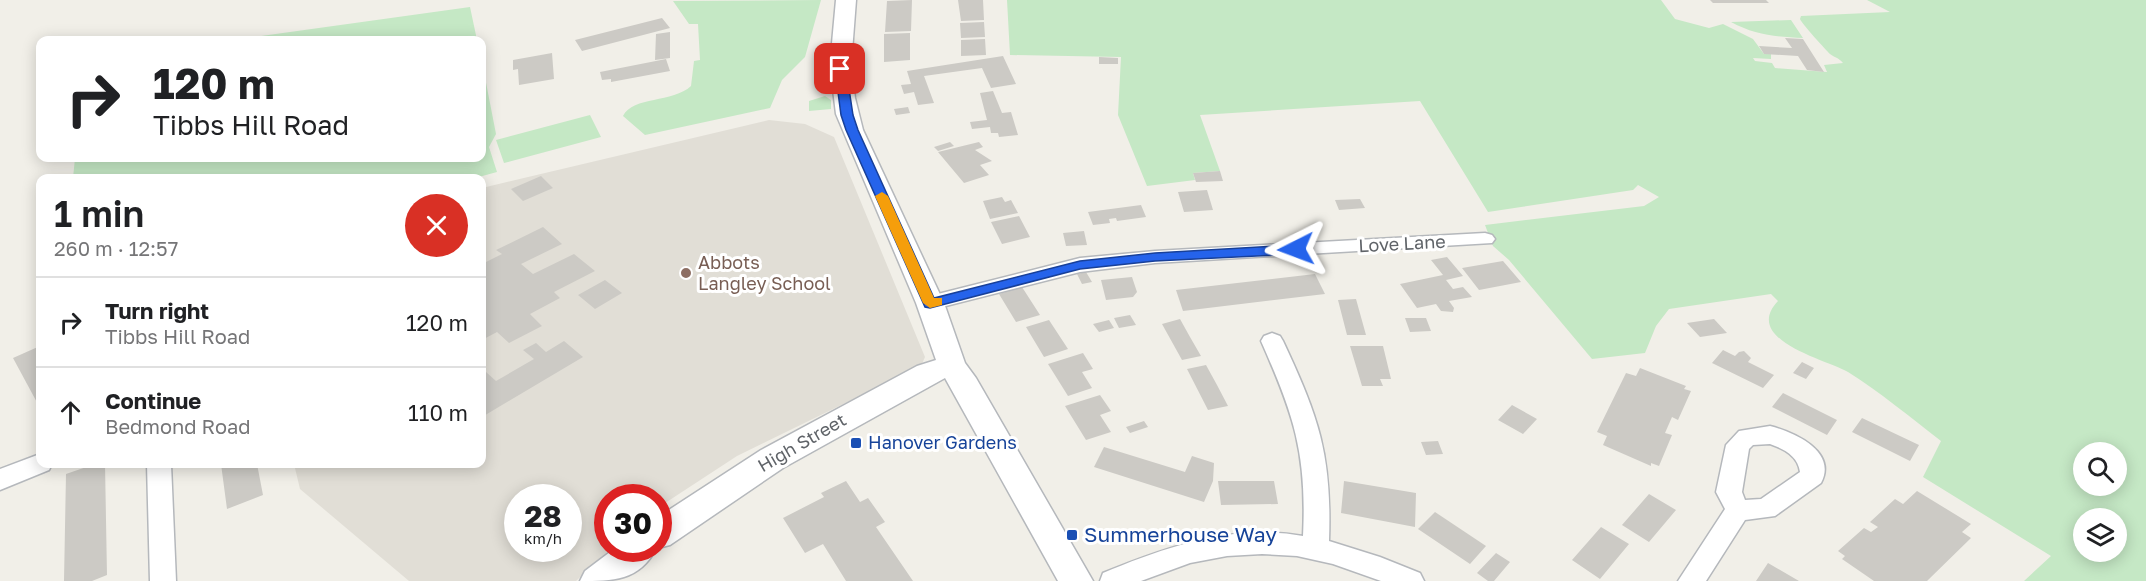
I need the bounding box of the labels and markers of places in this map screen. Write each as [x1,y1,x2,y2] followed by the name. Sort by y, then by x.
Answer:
[814,43,865,94] pin
[698,251,831,294] place label: Abbots Langley School
[679,266,693,280] marker: Abbots Langley School
[868,431,1017,453] place label: Hanover Gardens
[849,436,863,450] marker: Hanover Gardens
[1084,521,1277,547] place label: Summerhouse Way
[1065,528,1079,542] marker: Summerhouse Way

